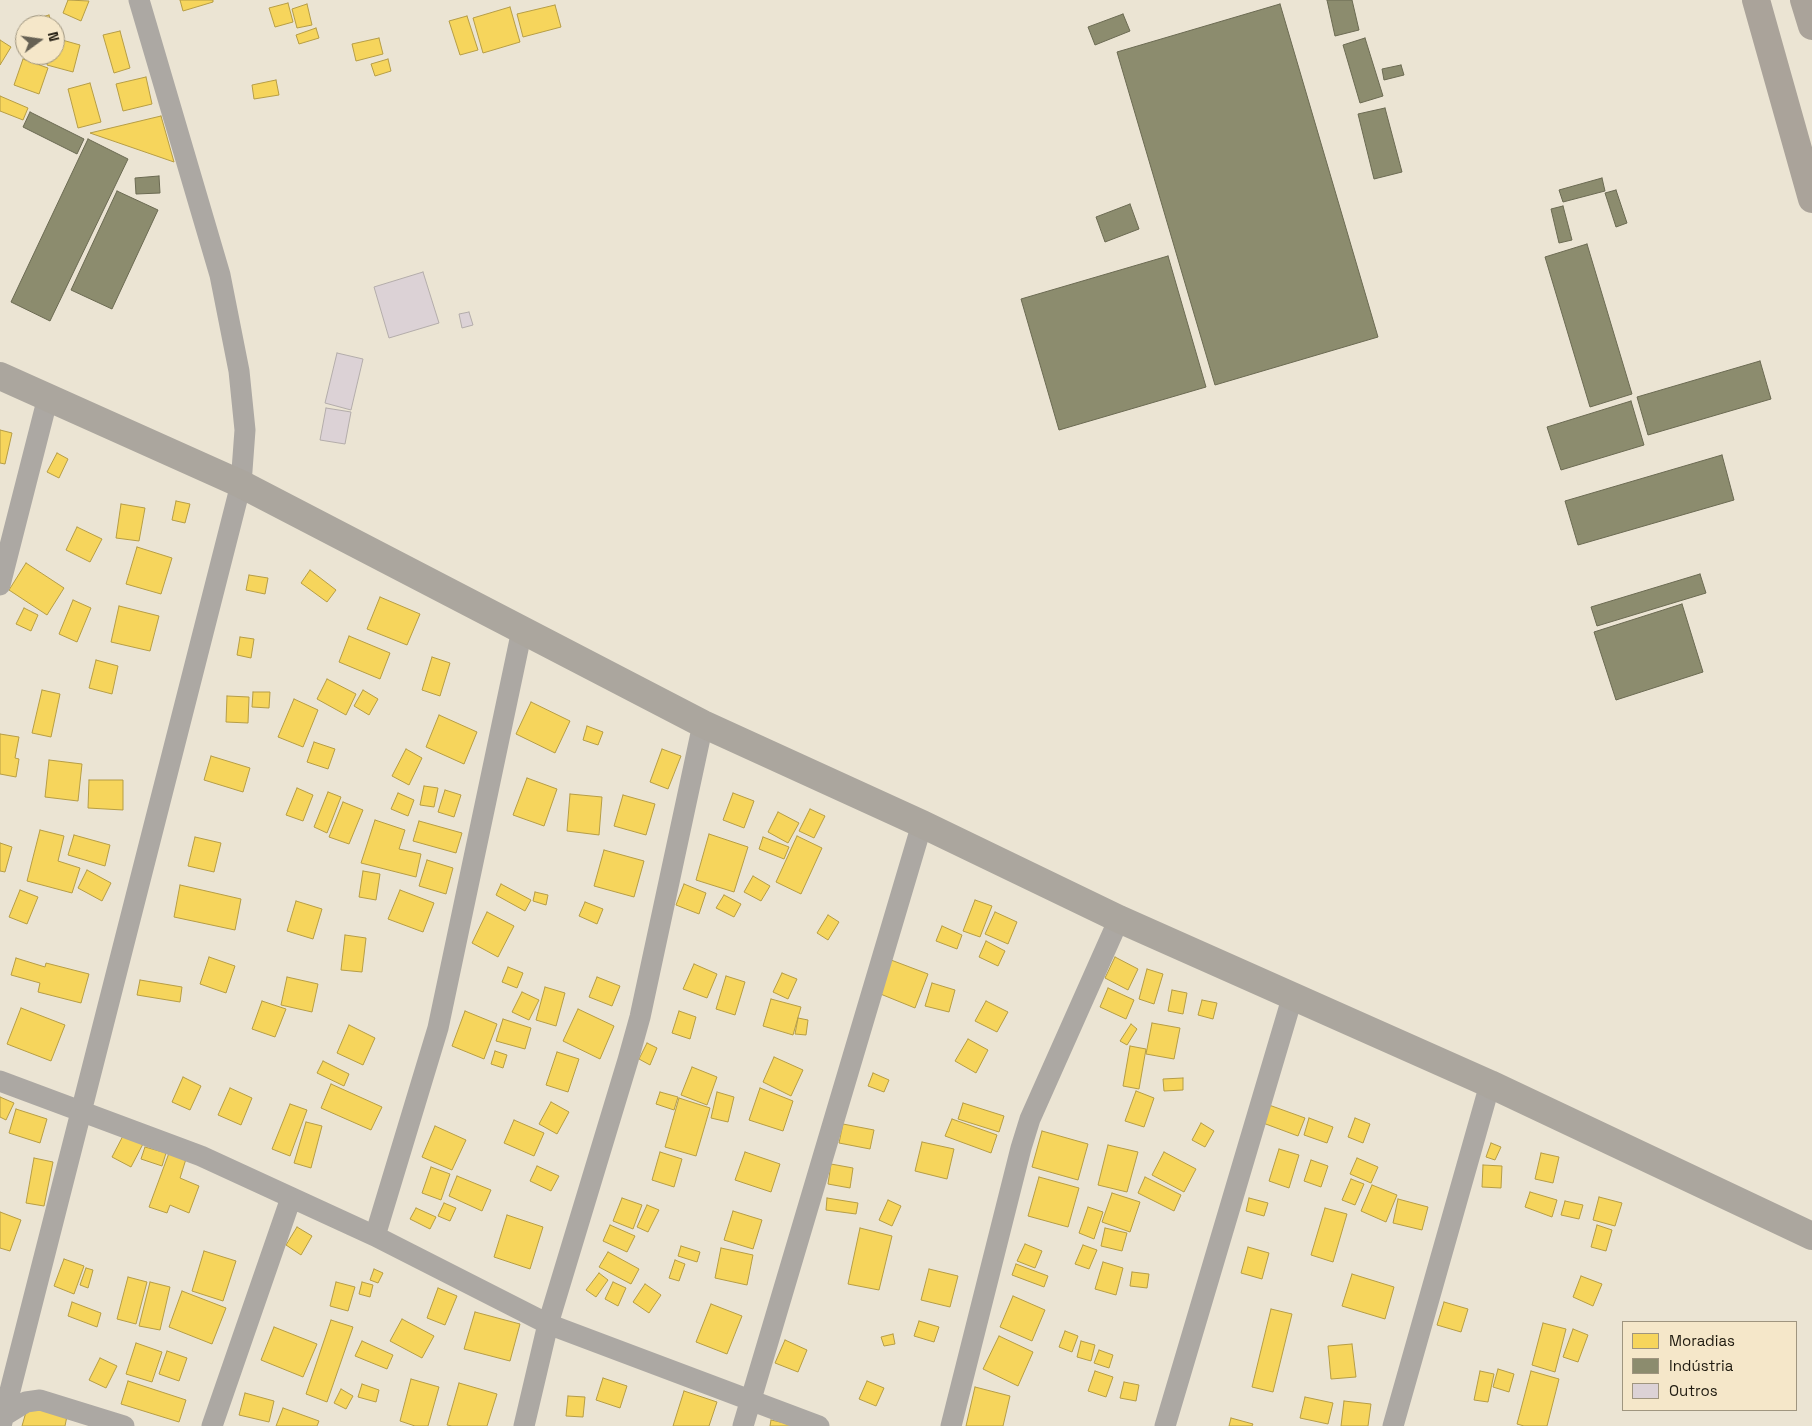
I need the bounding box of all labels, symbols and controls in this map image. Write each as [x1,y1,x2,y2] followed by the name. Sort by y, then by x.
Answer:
[15,15,65,65] north arrow
[44,30,63,43] text: N
[1622,1321,1797,1411] legend
[1669,1331,1735,1350] text: Moradias
[1669,1356,1733,1375] text: Indústria
[1669,1381,1718,1400] text: Outros

